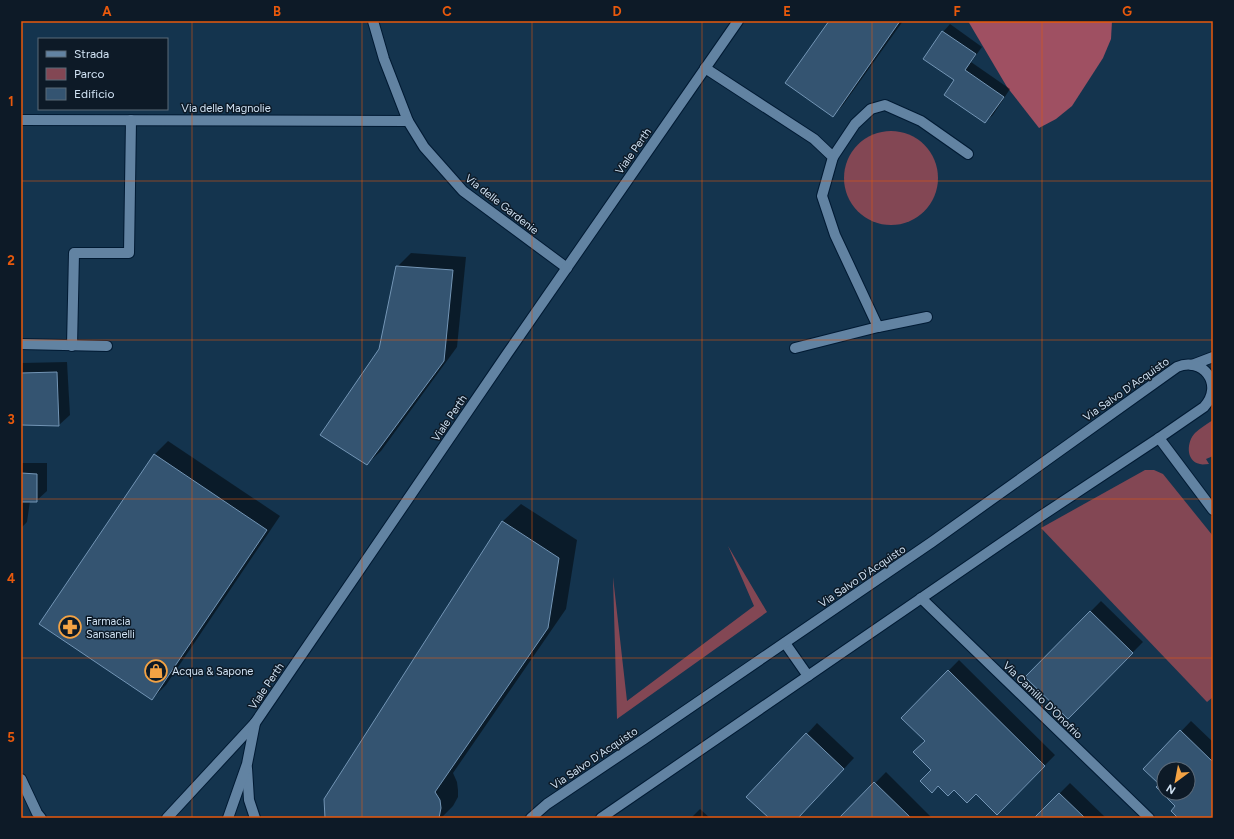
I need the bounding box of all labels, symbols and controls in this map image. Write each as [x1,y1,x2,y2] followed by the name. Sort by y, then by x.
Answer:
[102,4,112,19] text: A
[273,4,281,19] text: B
[442,4,452,19] text: C
[612,4,622,19] text: D
[783,4,791,19] text: E
[953,4,961,19] text: F
[1122,4,1132,19] text: G
[38,38,168,110] legend
[74,47,109,61] text: Strada
[74,67,104,81] text: Parco
[74,87,114,101] text: Edificio
[8,94,14,109] text: 1
[181,102,271,115] street label: Via delle Magnolie
[613,126,654,177] street label: Viale Perth
[462,172,541,237] street label: Via delle Gardenie
[7,253,15,268] text: 2
[1081,355,1172,424] street label: Via Salvo D'Acquisto
[429,393,470,444] street label: Viale Perth
[7,412,15,427] text: 3
[816,543,908,610] street label: Via Salvo D'Acquisto
[7,571,15,586] text: 4
[57,614,83,640] pharmacy icon: Farmacia Sansanelli
[86,615,135,641] place label: Farmacia Sansanelli
[143,658,169,684] shop icon: Acqua & Sapone
[1000,659,1085,742] street label: Via Camillo D'Onofrio
[246,661,287,712] street label: Viale Perth
[172,665,253,678] place label: Acqua & Sapone
[548,725,640,792] street label: Via Salvo D'Acquisto
[7,730,15,745] text: 5
[1156,761,1196,801] north arrow
[1164,781,1178,797] text: N

